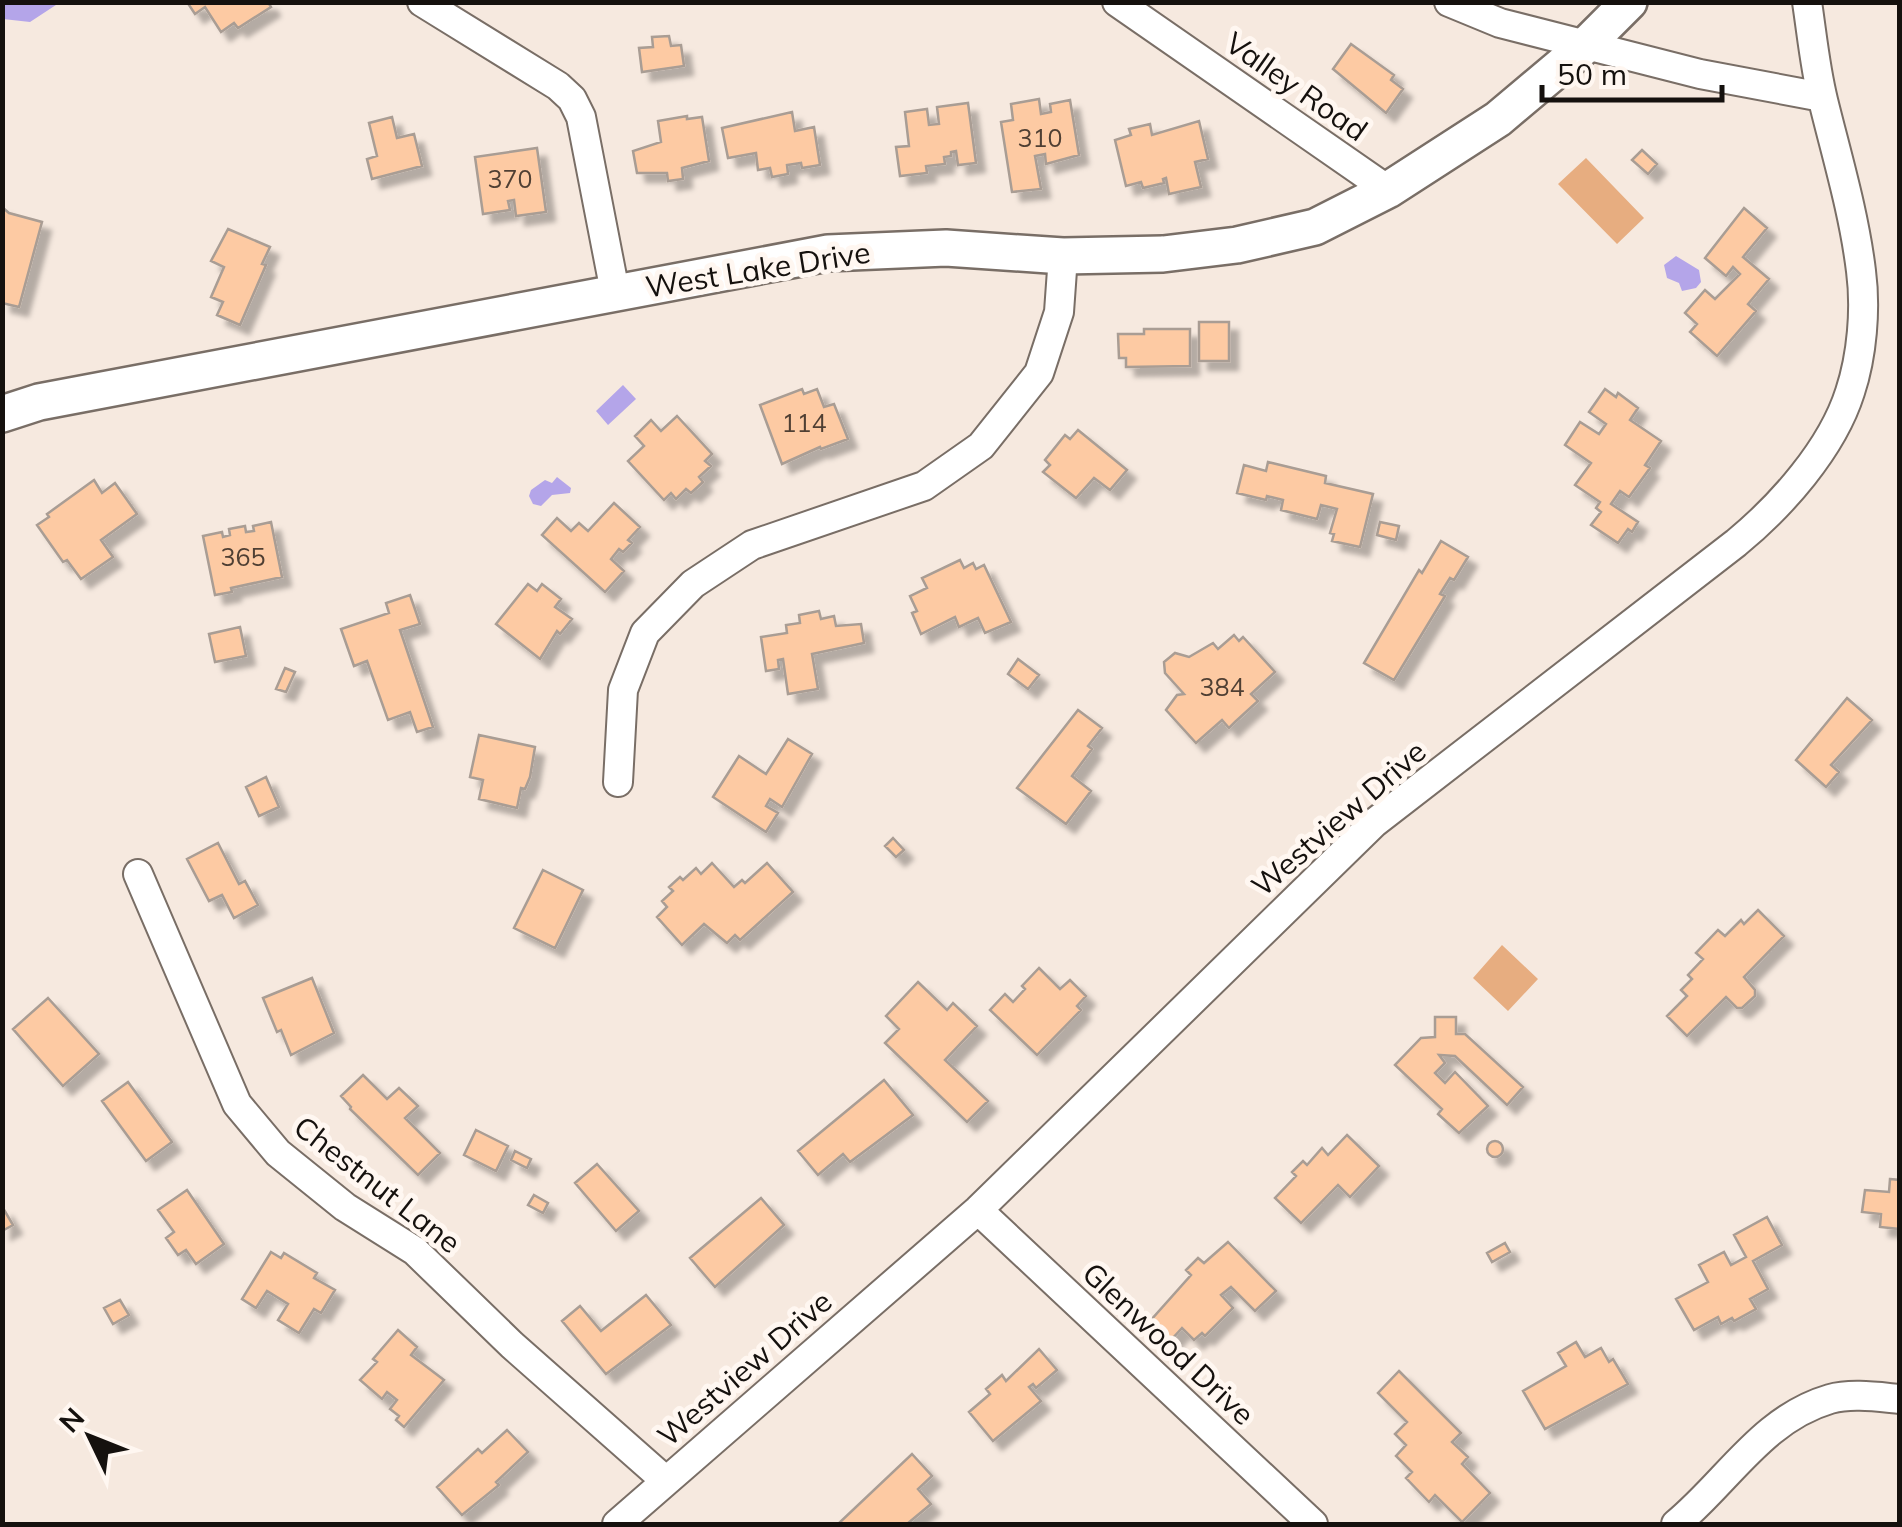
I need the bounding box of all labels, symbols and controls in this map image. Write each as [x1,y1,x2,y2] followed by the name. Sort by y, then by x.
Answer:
[1218,23,1375,149] street label: Valley Road
[1542,40,1722,102] scale bar
[1557,55,1627,93] text: 50 m
[1017,122,1063,153] house number: 310
[487,163,533,194] house number: 370
[643,232,873,306] street label: West Lake Drive
[781,407,827,438] house number: 114
[220,541,266,572] house number: 365
[1199,671,1245,702] house number: 384
[1243,732,1433,904] street label: Westview Drive
[287,1107,469,1261] street label: Chestnut Lane
[1075,1254,1263,1433] street label: Glenwood Drive
[649,1282,839,1454] street label: Westview Drive
[40,1387,140,1487] north arrow
[51,1400,91,1439] text: N

